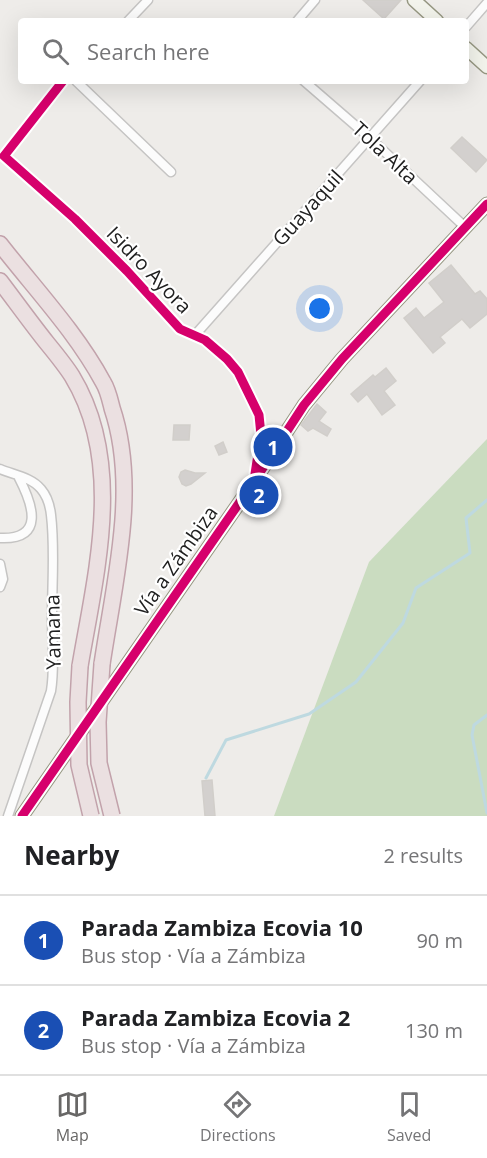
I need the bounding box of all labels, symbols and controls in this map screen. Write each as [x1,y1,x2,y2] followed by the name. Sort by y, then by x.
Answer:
[18,18,469,84] search box
[39,35,72,68] icon: search
[87,36,210,66] text: Search here
[347,115,424,190] street label: Tola Alta
[266,164,349,251] street label: Guayaquil
[101,220,198,319] street label: Isidro Ayora
[305,294,334,323] your location
[254,424,292,470] pin: 1
[240,472,278,518] pin: 2
[128,500,223,621] street label: Vía a Zámbiza
[38,594,67,670] street label: Yamana
[24,837,119,873] text: Nearby
[383,842,463,869] text: 2 results
[81,912,363,942] text: Parada Zambiza Ecovia 10
[38,927,49,954] text: 1
[416,927,463,954] text: 90 m
[81,942,306,969] text: Bus stop · Vía a Zámbiza
[81,1002,350,1032] text: Parada Zambiza Ecovia 2
[38,1017,49,1044] text: 2
[405,1017,463,1044] text: 130 m
[81,1032,306,1059] text: Bus stop · Vía a Zámbiza
[56,1088,89,1146] tab: Map
[200,1088,276,1146] tab: Directions
[387,1088,431,1146] tab: Saved

